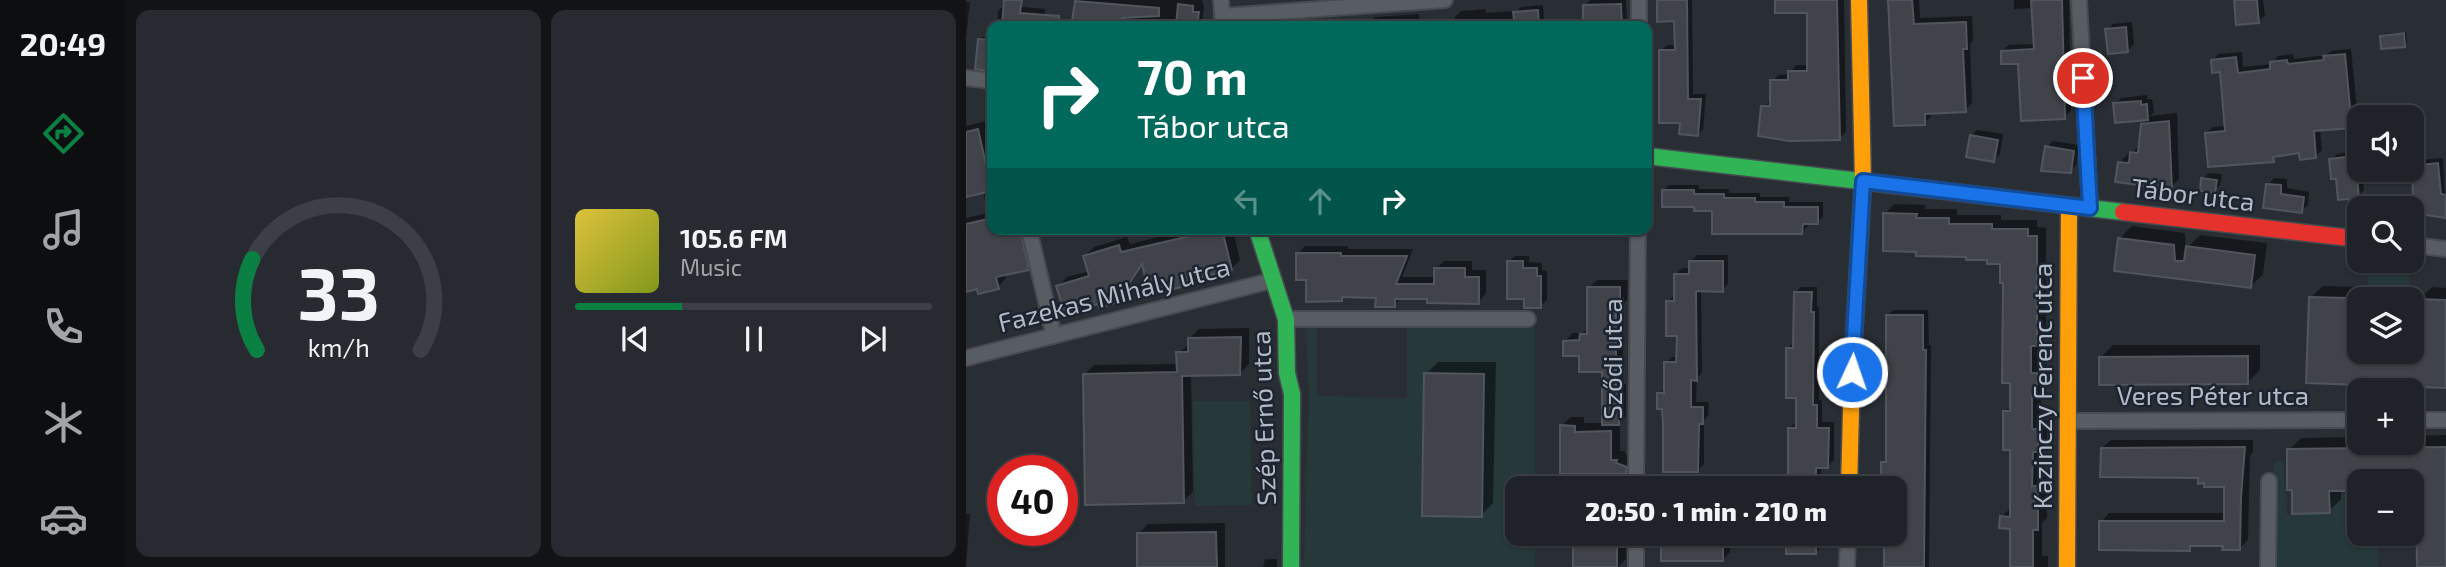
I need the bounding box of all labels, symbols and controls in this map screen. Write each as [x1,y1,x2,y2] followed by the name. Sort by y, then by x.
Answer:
[20,24,106,62] text: 20:49
[1137,46,1248,105] text: 70 m
[2053,48,2113,108] pin
[1022,49,1113,140] icon: right
[2064,59,2102,97] icon: arrive
[2347,105,2424,546] map controls
[2347,105,2424,182] button: sound
[1137,106,1290,144] text: Tábor utca
[39,109,88,158] icon: directions
[2130,171,2257,216] street label: Tábor utca
[1228,182,1266,220] icon: left
[1301,182,1339,220] icon: ahead
[1374,182,1412,220] icon: right
[2347,196,2424,273] button: search
[39,205,88,254] icon: music
[680,222,788,253] text: 105.6 FM
[297,247,380,335] text: 33
[994,250,1233,337] street label: Fazekas Mihály utca
[680,253,742,281] text: Music
[2026,263,2057,509] street label: Kazinczy Ferenc utca
[2347,287,2424,364] button: layers
[1596,298,1627,420] street label: Sződi utca
[39,302,88,351] icon: phone
[616,320,654,358] icon: previous
[735,320,773,358] icon: pause
[854,320,892,358] icon: next
[1244,330,1281,506] street label: Szép Ernő utca
[307,331,370,361] text: km/h
[1815,335,1889,409] position arrow
[2347,378,2424,455] button: +
[2117,379,2309,410] street label: Veres Péter utca
[39,398,88,447] icon: climate
[987,455,1078,546] speed limit sign: 40
[2347,469,2424,546] button: −
[39,494,88,543] icon: car
[1585,495,1827,526] text: 20:50 · 1 min · 210 m

